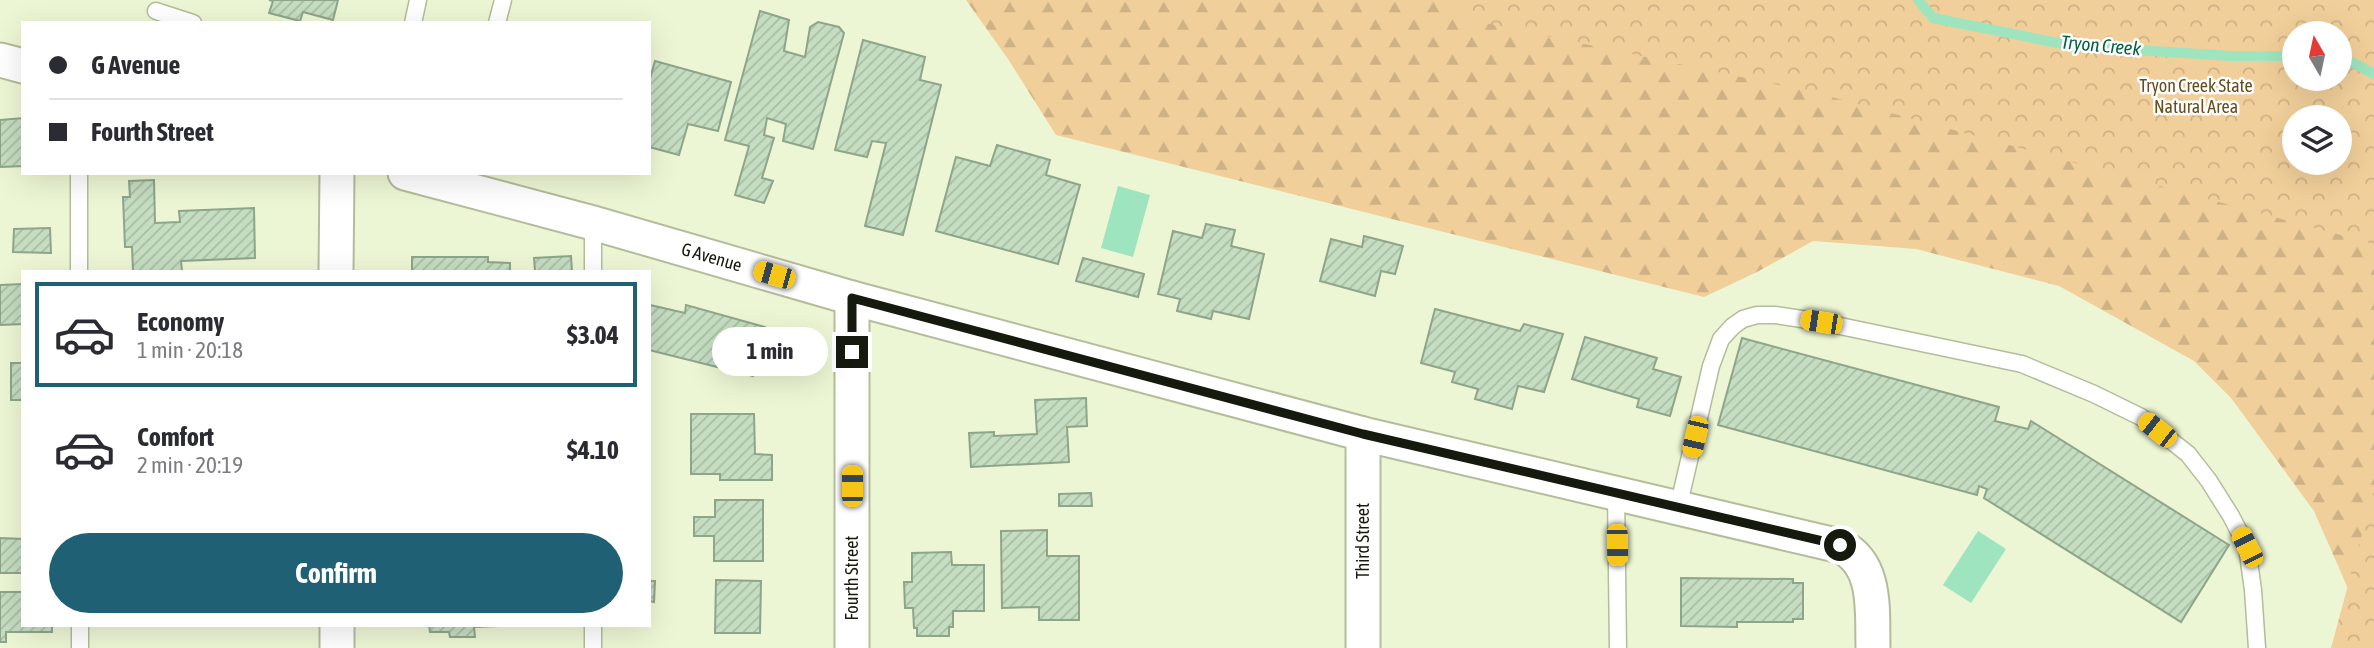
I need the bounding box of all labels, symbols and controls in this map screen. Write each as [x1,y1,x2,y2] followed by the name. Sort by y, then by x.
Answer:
[2282,21,2352,91] north arrow
[2282,21,2352,175] map controls
[2060,31,2142,60] water label: Tryon Creek
[91,50,180,80] text: G Avenue
[2139,75,2253,117] park label: Tryon Creek State Natural Area
[2282,105,2352,175] button: layers
[91,117,214,147] text: Fourth Street
[679,238,744,276] street label: G Avenue
[751,259,798,291] car
[53,303,116,366] icon: car
[137,307,224,337] text: Economy
[1799,308,1844,336] car
[567,320,619,350] text: $3.04
[712,328,828,376] callout: 1 min
[836,336,868,368] route end
[137,337,243,363] text: 1 min · 20:18
[747,338,793,364] text: 1 min
[2134,409,2181,451] car
[1681,414,1710,460] car
[53,418,116,481] icon: car
[137,422,214,452] text: Comfort
[567,435,619,465] text: $4.10
[137,452,243,478] text: 2 min · 20:19
[842,465,863,507] car
[1352,503,1373,579] street label: Third Street
[1607,524,1628,566] car
[2229,524,2266,570] car
[1824,529,1856,561] route start
[49,533,623,613] button: Confirm
[841,535,862,621] street label: Fourth Street

